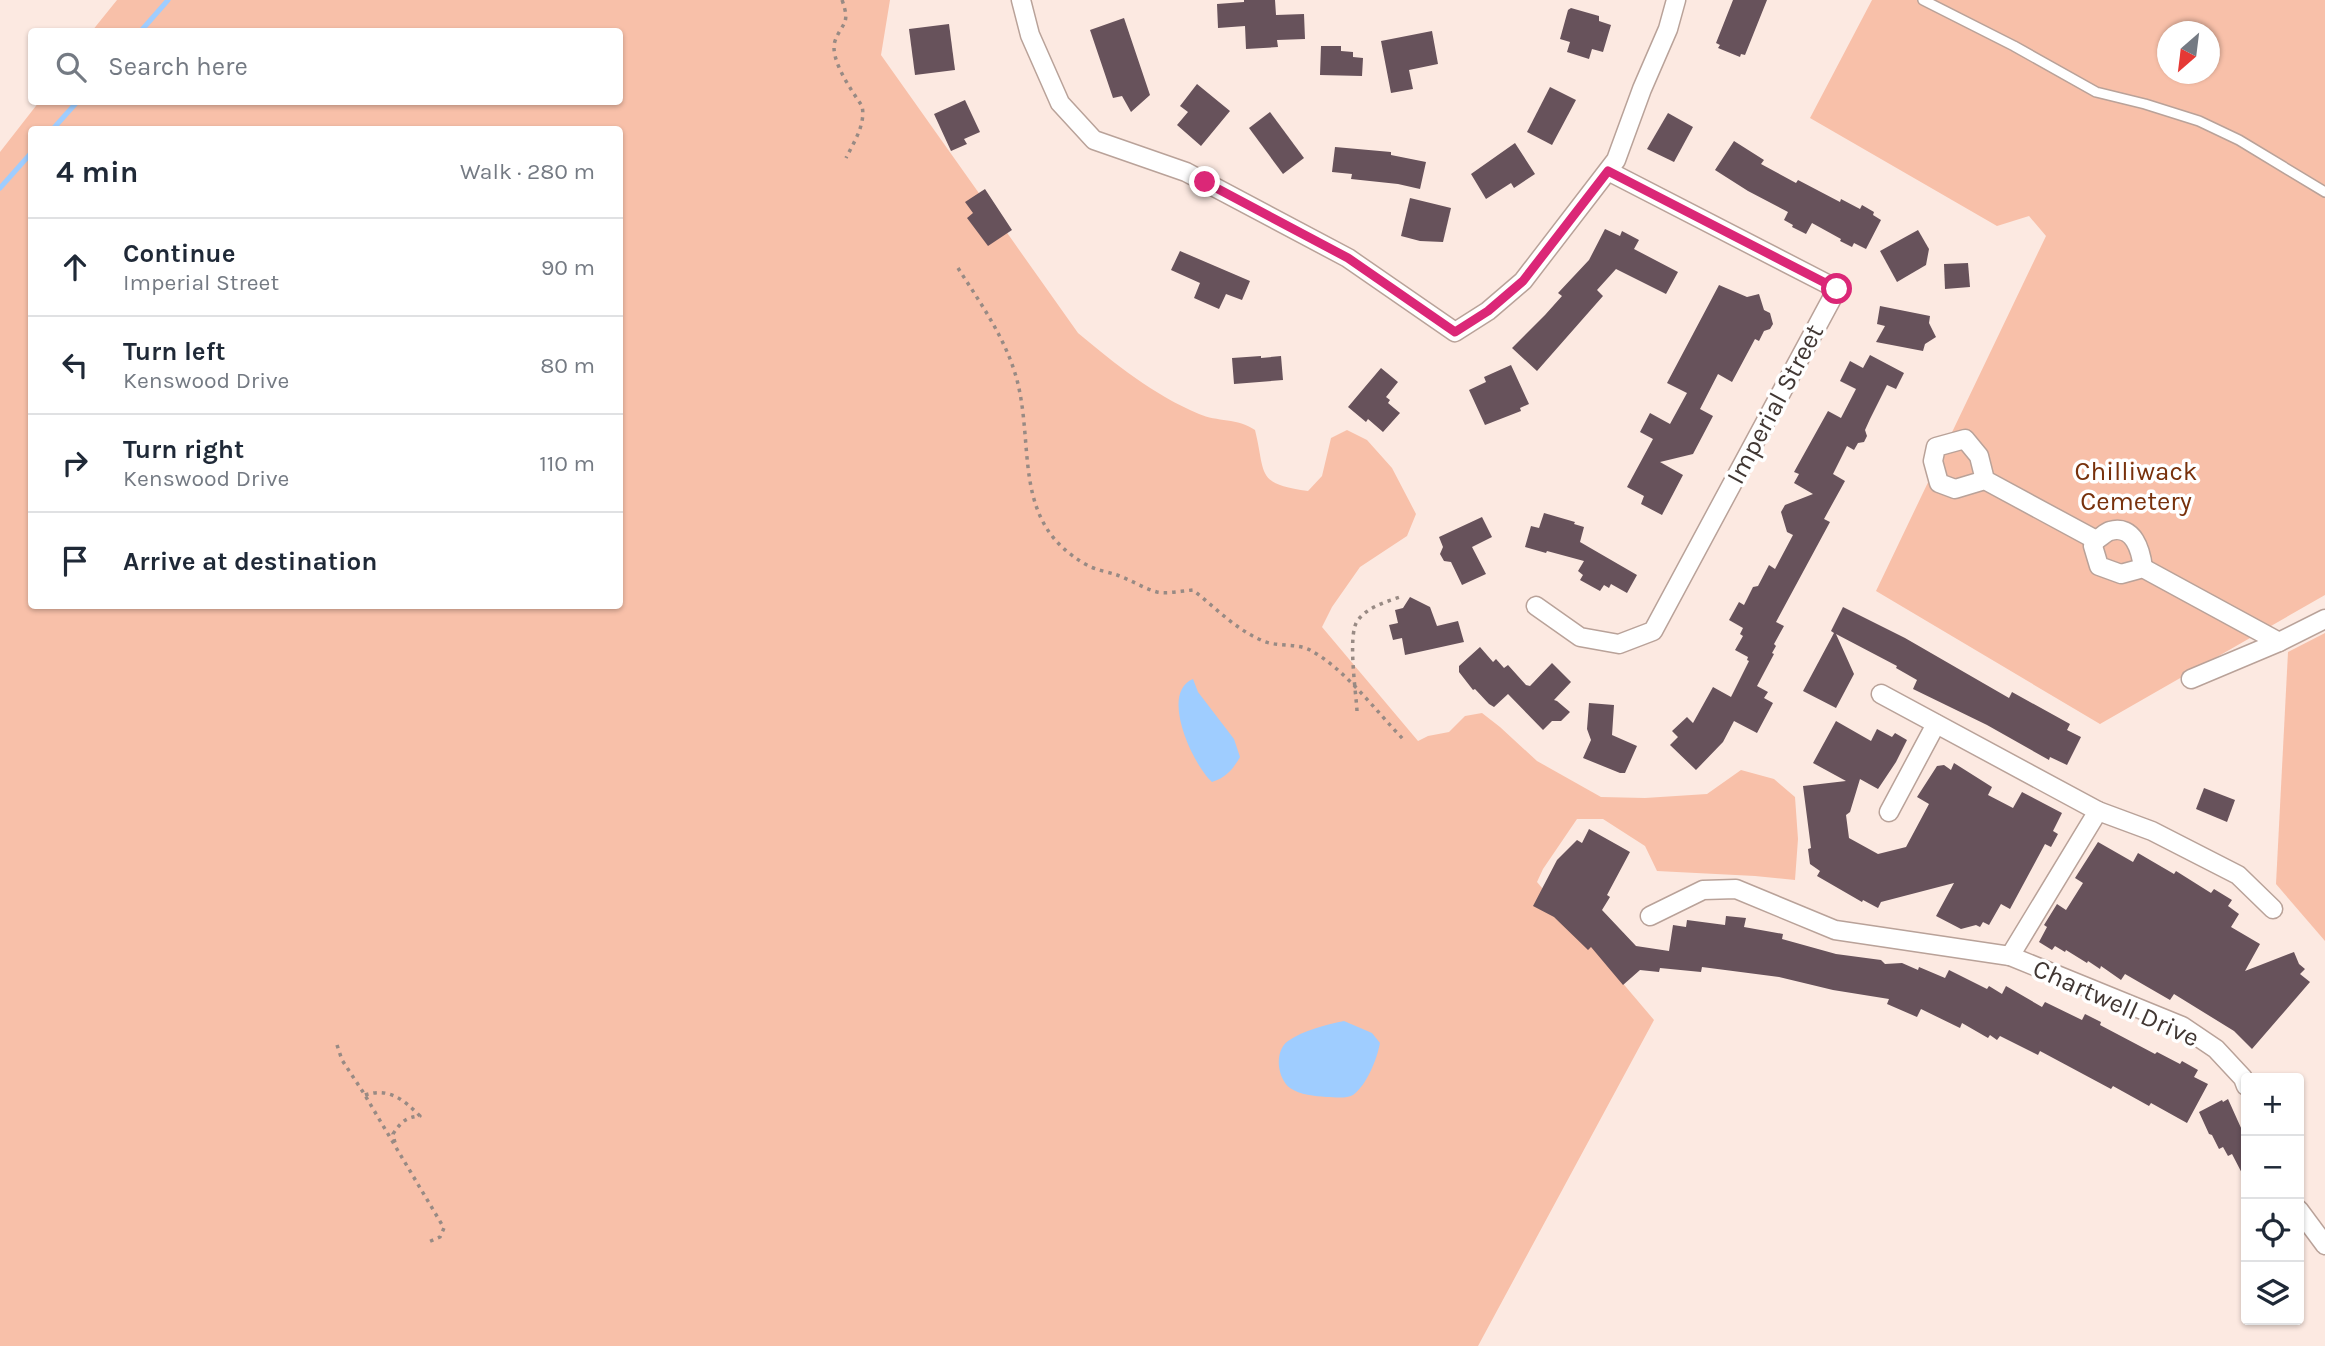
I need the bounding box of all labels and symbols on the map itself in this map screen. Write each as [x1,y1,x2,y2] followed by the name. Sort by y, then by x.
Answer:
[2157,21,2220,84] north arrow
[1189,166,1220,197] route end
[1821,273,1852,304] route start
[1720,319,1830,489] street label: Imperial Street
[2075,456,2197,517] park label: Chilliwack Cemetery
[2028,952,2204,1054] street label: Chartwell Drive

